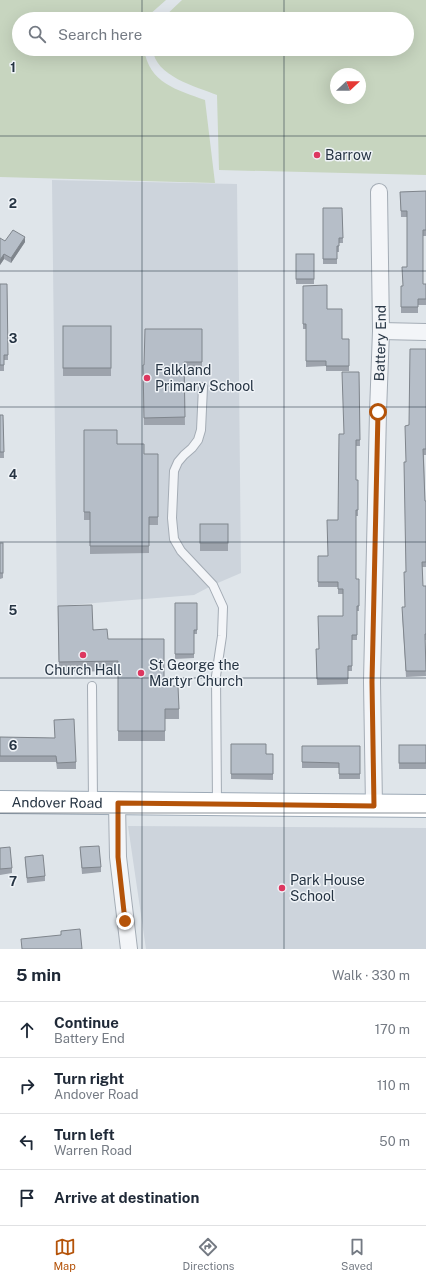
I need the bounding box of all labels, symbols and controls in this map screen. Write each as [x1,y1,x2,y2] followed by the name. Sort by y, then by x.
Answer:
[12,12,414,56] search box
[26,23,48,45] icon: search
[58,26,142,43] text: Search here
[10,60,16,75] text: 1
[330,68,366,104] north arrow
[325,147,372,163] place label: Barrow
[312,150,322,160] marker: Barrow
[9,196,17,211] text: 2
[371,305,389,382] street label: Battery End
[9,331,18,346] text: 3
[155,362,254,394] place label: Falkland Primary School
[142,373,152,383] marker: Falkland Primary School
[369,403,387,421] route start
[9,467,18,482] text: 4
[9,603,18,618] text: 5
[78,650,88,660] marker: Church Hall
[149,657,243,689] place label: St George the Martyr Church
[45,662,121,678] place label: Church Hall
[136,668,146,678] marker: St George the Martyr Church
[9,738,18,753] text: 6
[11,794,103,811] street label: Andover Road
[290,872,365,904] place label: Park House School
[9,874,17,889] text: 7
[277,883,287,893] marker: Park House School
[116,912,134,930] route end
[16,965,61,985] text: 5 min
[332,968,410,983] text: Walk · 330 m
[54,1014,119,1031] text: Continue
[16,1019,38,1041] icon: ahead
[375,1022,410,1037] text: 170 m
[54,1031,125,1046] text: Battery End
[54,1070,124,1087] text: Turn right
[16,1075,38,1097] icon: right
[377,1078,410,1093] text: 110 m
[54,1087,139,1102] text: Andover Road
[54,1126,115,1143] text: Turn left
[16,1131,38,1153] icon: left
[379,1134,410,1149] text: 50 m
[54,1143,132,1158] text: Warren Road
[16,1187,38,1209] icon: arrive
[54,1189,199,1206] text: Arrive at destination
[53,1236,76,1272] tab: Map
[183,1236,234,1272] tab: Directions
[341,1236,373,1272] tab: Saved

